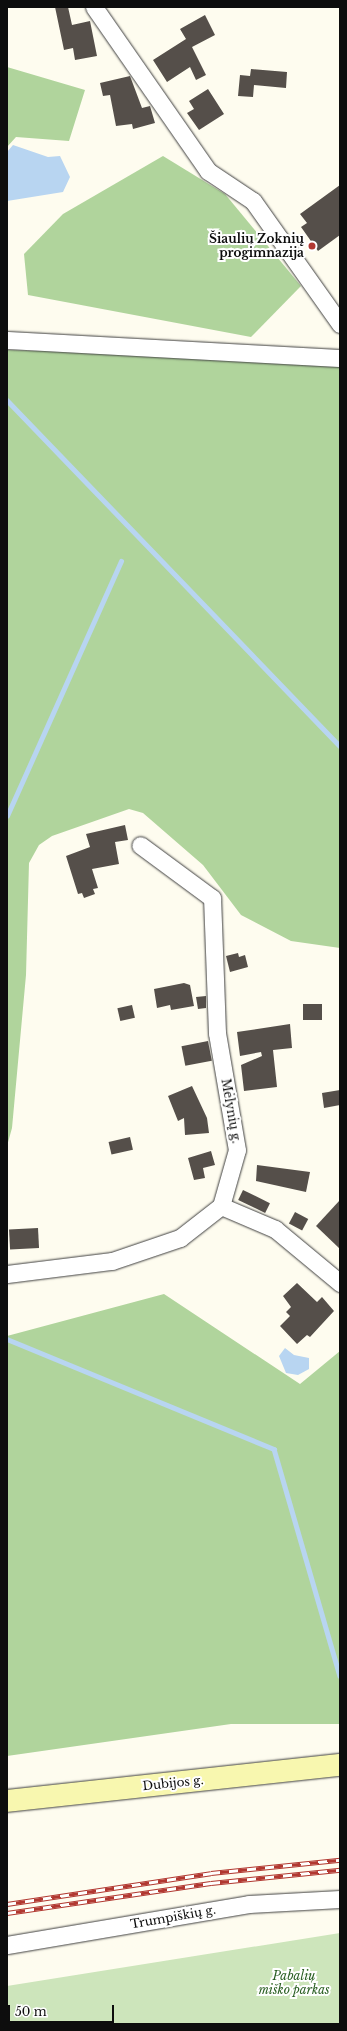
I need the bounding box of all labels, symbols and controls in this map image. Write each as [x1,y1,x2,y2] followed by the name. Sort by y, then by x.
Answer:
[209,232,304,260] place label: Šiaulių Zoknių progimnazija
[307,241,317,251] marker: Šiaulių Zoknių progimnazija
[218,1078,244,1144] street label: Mėlynių g.
[142,1773,204,1793] street label: Dubijos g.
[129,1902,217,1932] street label: Trumpiškių g.
[258,1969,330,1997] park label: Pabalių miško parkas
[10,1997,116,2023] scale bar
[15,2004,47,2019] text: 50 m

